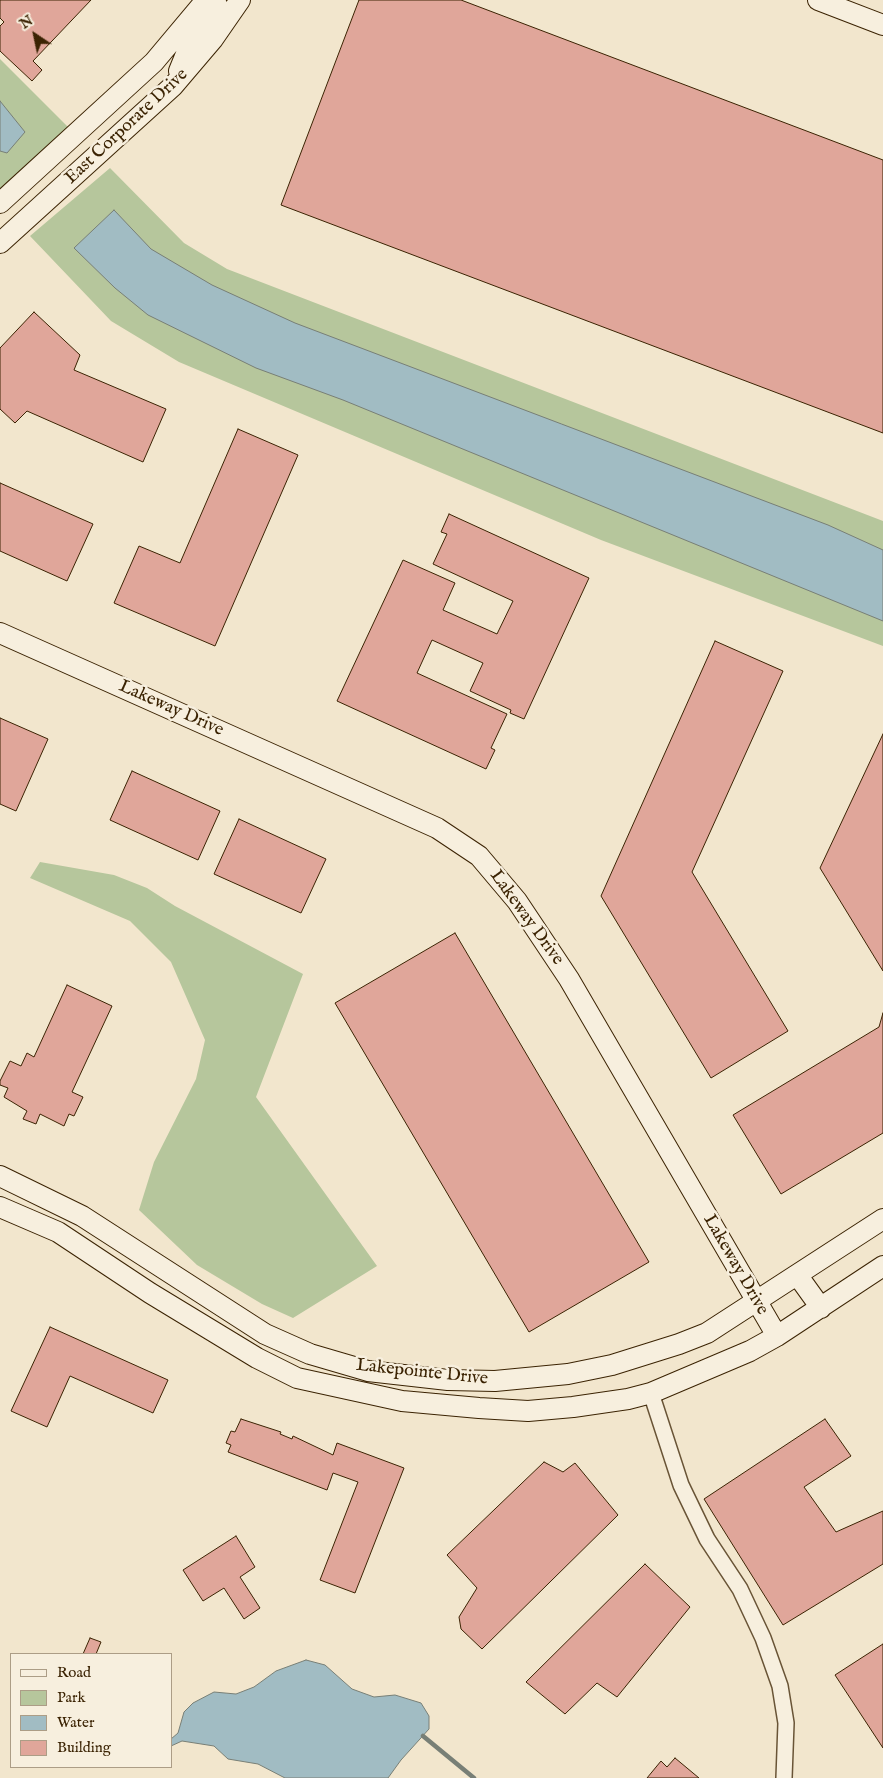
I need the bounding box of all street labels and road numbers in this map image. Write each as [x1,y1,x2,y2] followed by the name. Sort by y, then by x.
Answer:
[61,65,193,189] street label: East Corporate Drive
[115,676,227,742] street label: Lakeway Drive
[484,866,568,970] street label: Lakeway Drive
[698,1211,772,1319] street label: Lakeway Drive
[355,1355,489,1391] street label: Lakepointe Drive

